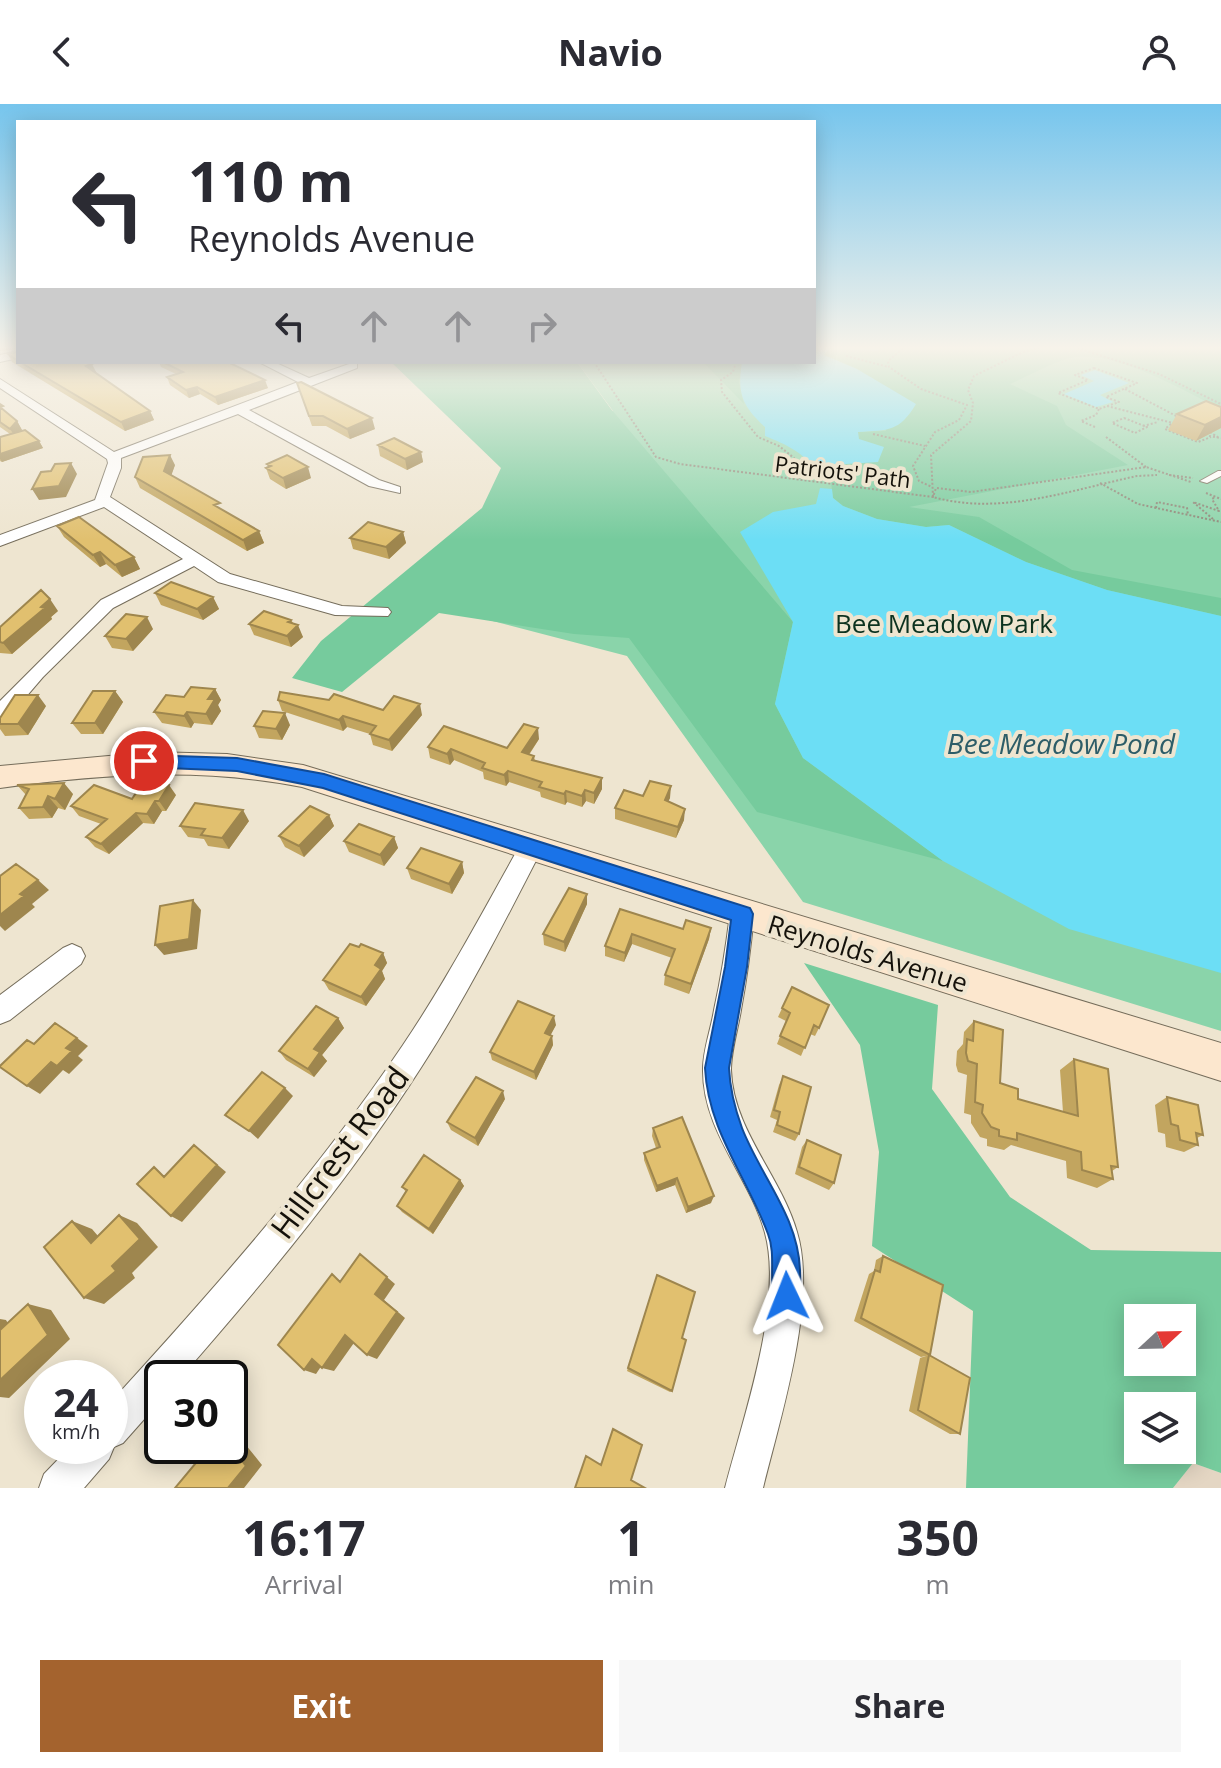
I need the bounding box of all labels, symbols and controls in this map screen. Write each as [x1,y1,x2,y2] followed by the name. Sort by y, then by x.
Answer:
[558,28,663,77] text: Navio
[40,30,84,74] icon: back
[1137,30,1181,74] icon: person
[188,142,354,218] text: 110 m
[56,152,160,256] icon: left
[188,214,475,263] text: Reynolds Avenue
[268,304,312,348] icon: left
[352,304,396,348] icon: ahead
[436,304,480,348] icon: ahead
[520,304,564,348] icon: right
[773,448,913,494] street label: Patriots' Path
[835,605,1053,641] park label: Bee Meadow Park
[947,724,1176,762] water label: Bee Meadow Pond
[110,727,178,795] pin
[122,739,166,783] icon: arrive
[764,905,972,1001] street label: Reynolds Avenue
[260,1057,418,1247] street label: Hillcrest Road
[745,1254,829,1338] position arrow
[1124,1304,1196,1376] north arrow
[1124,1304,1196,1464] map controls
[144,1360,248,1464] speed limit sign: 30
[53,1374,99,1429] text: 24
[1124,1392,1196,1464] button: layers
[52,1418,100,1445] text: km/h
[242,1505,366,1570] text: 16:17
[617,1505,645,1570] text: 1
[896,1505,979,1570] text: 350
[265,1566,343,1602] text: Arrival
[608,1566,654,1602] text: min
[926,1566,950,1602] text: m
[40,1660,603,1752] button: Exit
[619,1660,1181,1752] button: Share

